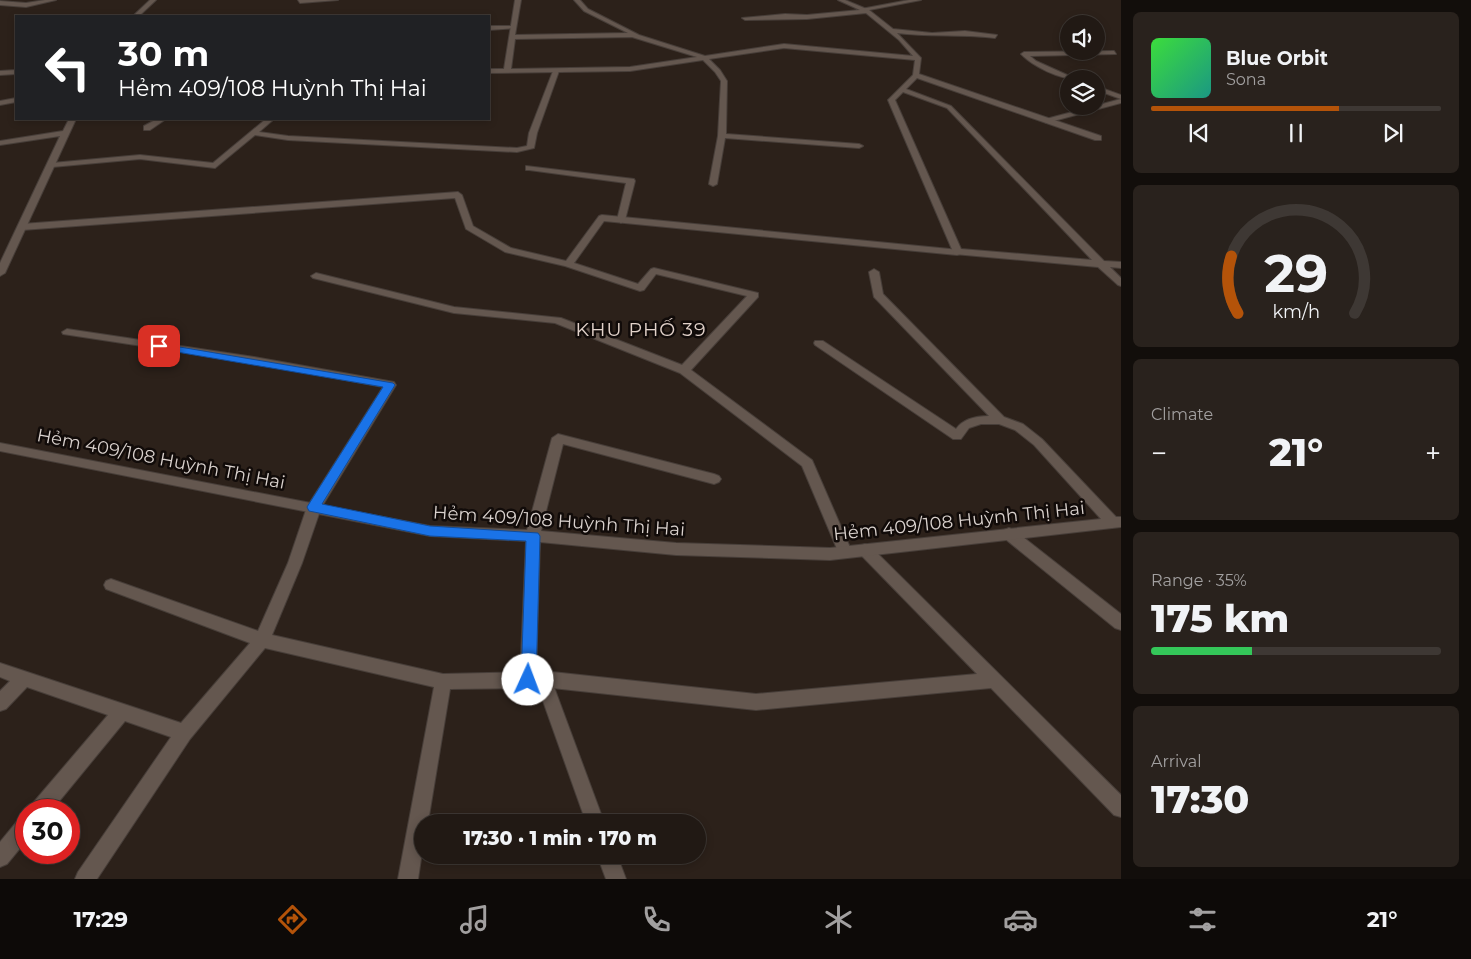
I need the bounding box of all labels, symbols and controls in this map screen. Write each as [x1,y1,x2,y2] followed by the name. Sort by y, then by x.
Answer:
[1060,15,1105,115] map controls
[1060,15,1105,60] button: sound
[118,32,209,75] text: 30 m
[35,35,100,100] icon: left
[1226,47,1328,70] text: Blue Orbit
[1060,70,1105,115] button: layers
[1226,70,1266,89] text: Sona
[118,75,427,102] text: Hẻm 409/108 Huỳnh Thị Hai
[1185,119,1213,147] icon: previous
[1282,119,1310,147] icon: pause
[1379,119,1407,147] icon: next
[1264,242,1328,305] text: 29
[1272,301,1320,322] text: km/h
[575,318,707,341] district label: KHU PHỐ 39
[138,325,180,367] pin
[145,332,173,360] icon: arrive
[1151,405,1213,424] text: Climate
[35,424,287,494] street label: Hẻm 409/108 Huỳnh Thị Hai
[1269,429,1323,476] text: 21°
[1151,436,1167,470] text: −
[1425,436,1441,470] text: +
[832,497,1086,545] street label: Hẻm 409/108 Huỳnh Thị Hai
[432,501,686,541] street label: Hẻm 409/108 Huỳnh Thị Hai
[1151,571,1247,590] text: Range · 35%
[1151,595,1289,642] text: 175 km
[501,653,553,705] position arrow
[1151,752,1201,771] text: Arrival
[1151,776,1249,823] text: 17:30
[15,799,80,864] speed limit sign: 30
[463,827,657,850] text: 17:30 · 1 min · 170 m
[275,902,310,937] icon: directions
[457,902,492,937] icon: music
[639,902,674,937] icon: phone
[821,902,856,937] icon: climate
[1003,902,1038,937] icon: car
[1185,902,1220,937] icon: filters
[73,906,128,933] text: 17:29
[1367,906,1397,933] text: 21°

